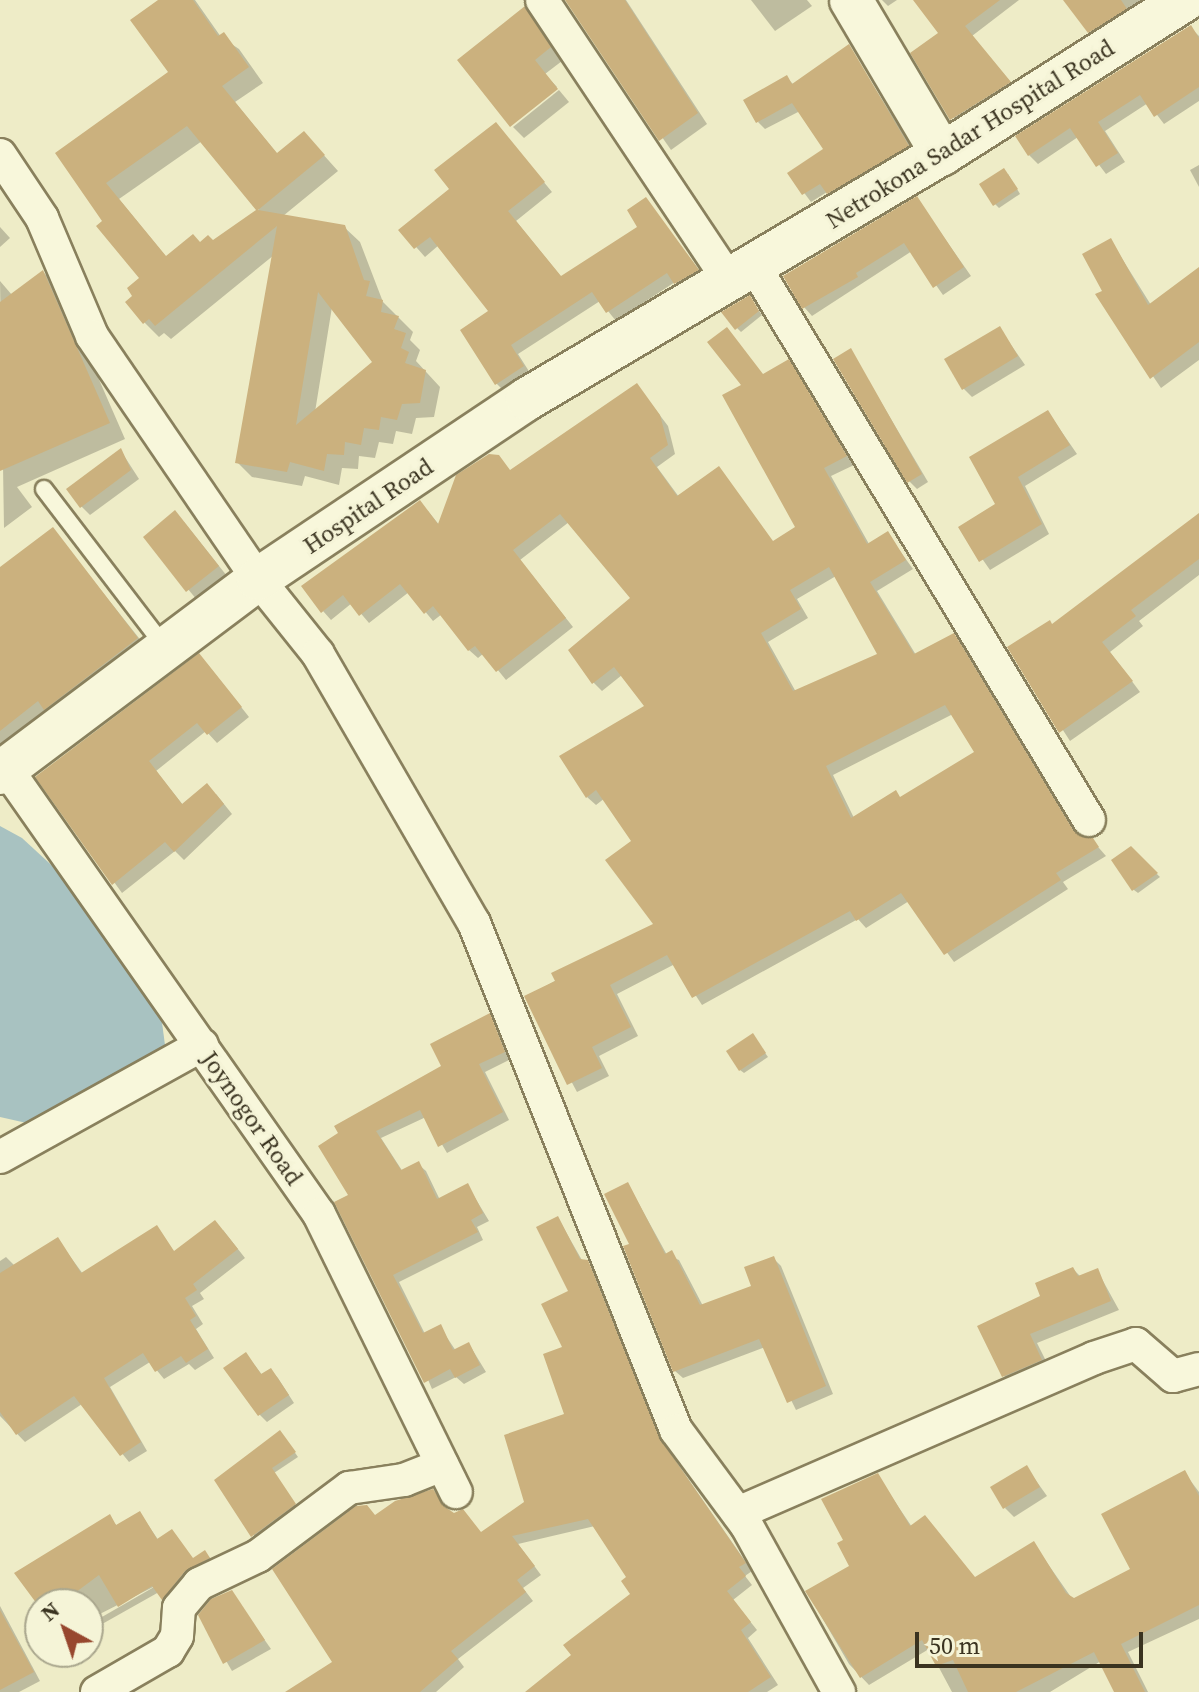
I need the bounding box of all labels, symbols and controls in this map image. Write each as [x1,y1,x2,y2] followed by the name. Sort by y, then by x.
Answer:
[821,33,1119,235] street label: Netrokona Sadar Hospital Road
[298,452,438,560] street label: Hospital Road
[195,1045,309,1191] street label: Joynogor Road
[24,1588,104,1668] north arrow
[34,1595,66,1628] text: N
[919,1616,1147,1666] scale bar
[929,1629,980,1662] text: 50 m

